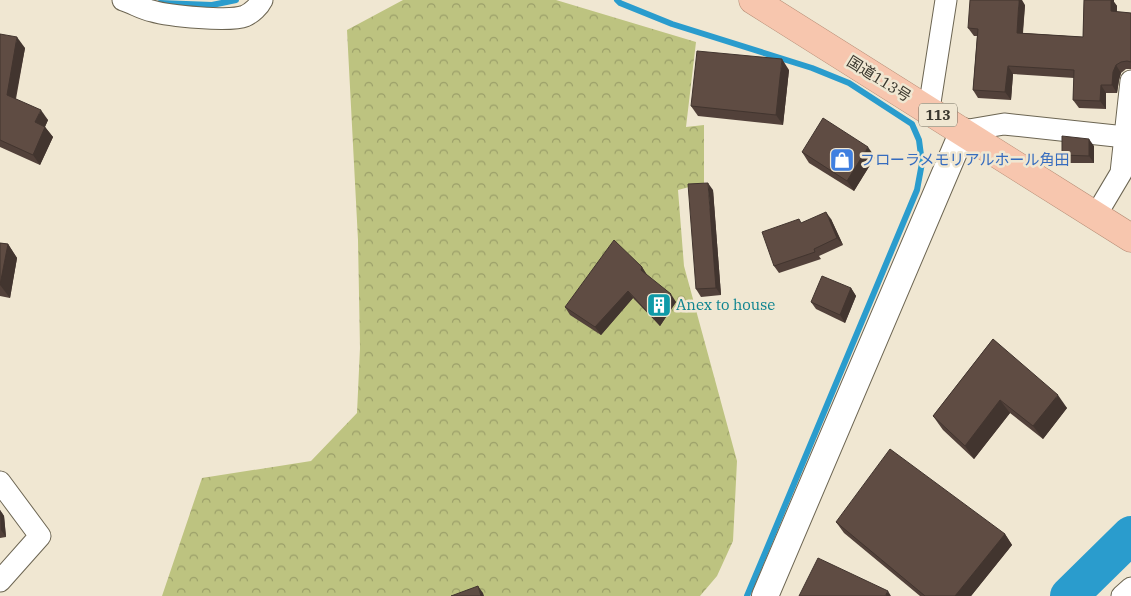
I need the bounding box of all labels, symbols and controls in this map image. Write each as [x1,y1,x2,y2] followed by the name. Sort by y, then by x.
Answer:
[844,51,915,106] street label: 国道113号
[919,104,957,126] road number: 113
[829,147,855,173] shop icon: フローラメモリアルホール角田
[860,150,1069,169] place label: フローラメモリアルホール角田
[646,292,672,318] building icon: Anex to house
[676,295,775,314] place label: Anex to house

